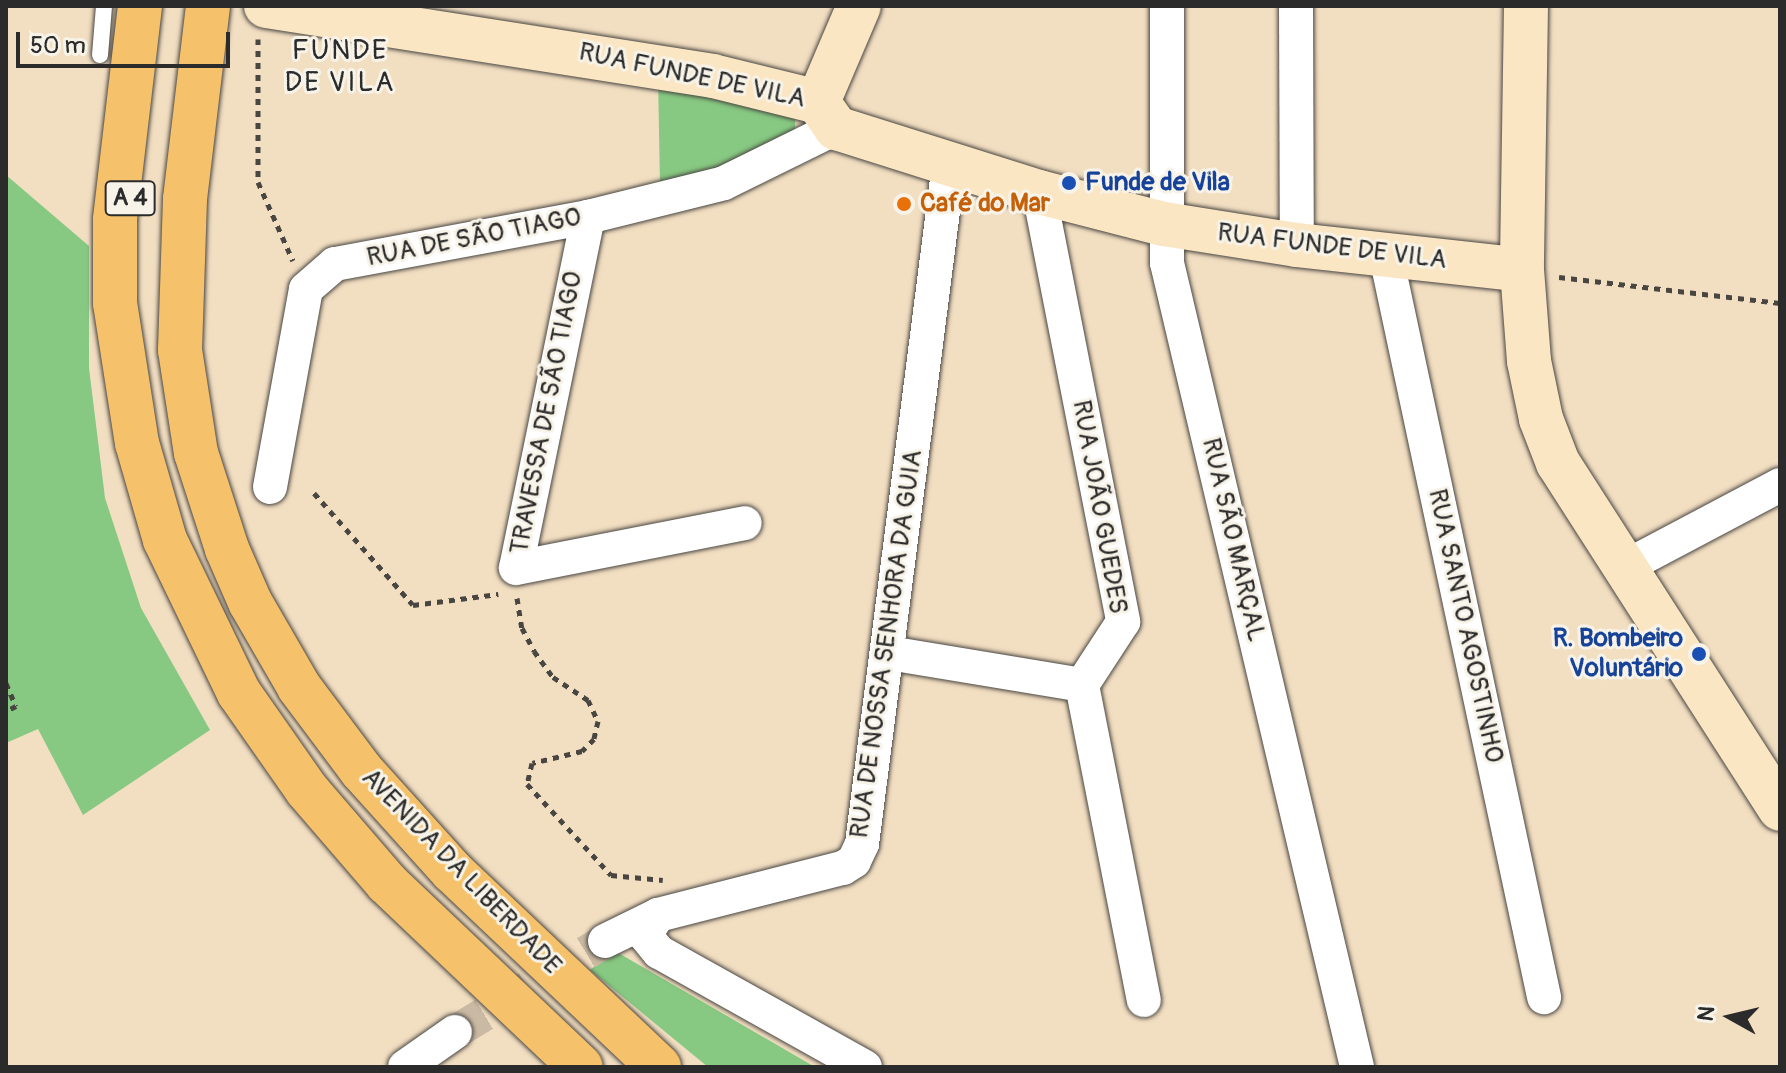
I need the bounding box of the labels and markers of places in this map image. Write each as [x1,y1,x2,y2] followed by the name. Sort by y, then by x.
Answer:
[1085,167,1230,199] place label: Funde de Vila
[1060,174,1078,192] marker: Funde de Vila
[920,188,1050,220] place label: Café do Mar
[895,195,913,213] marker: Café do Mar
[1553,623,1683,684] place label: R. Bombeiro Voluntário
[1690,645,1708,663] marker: R. Bombeiro Voluntário

